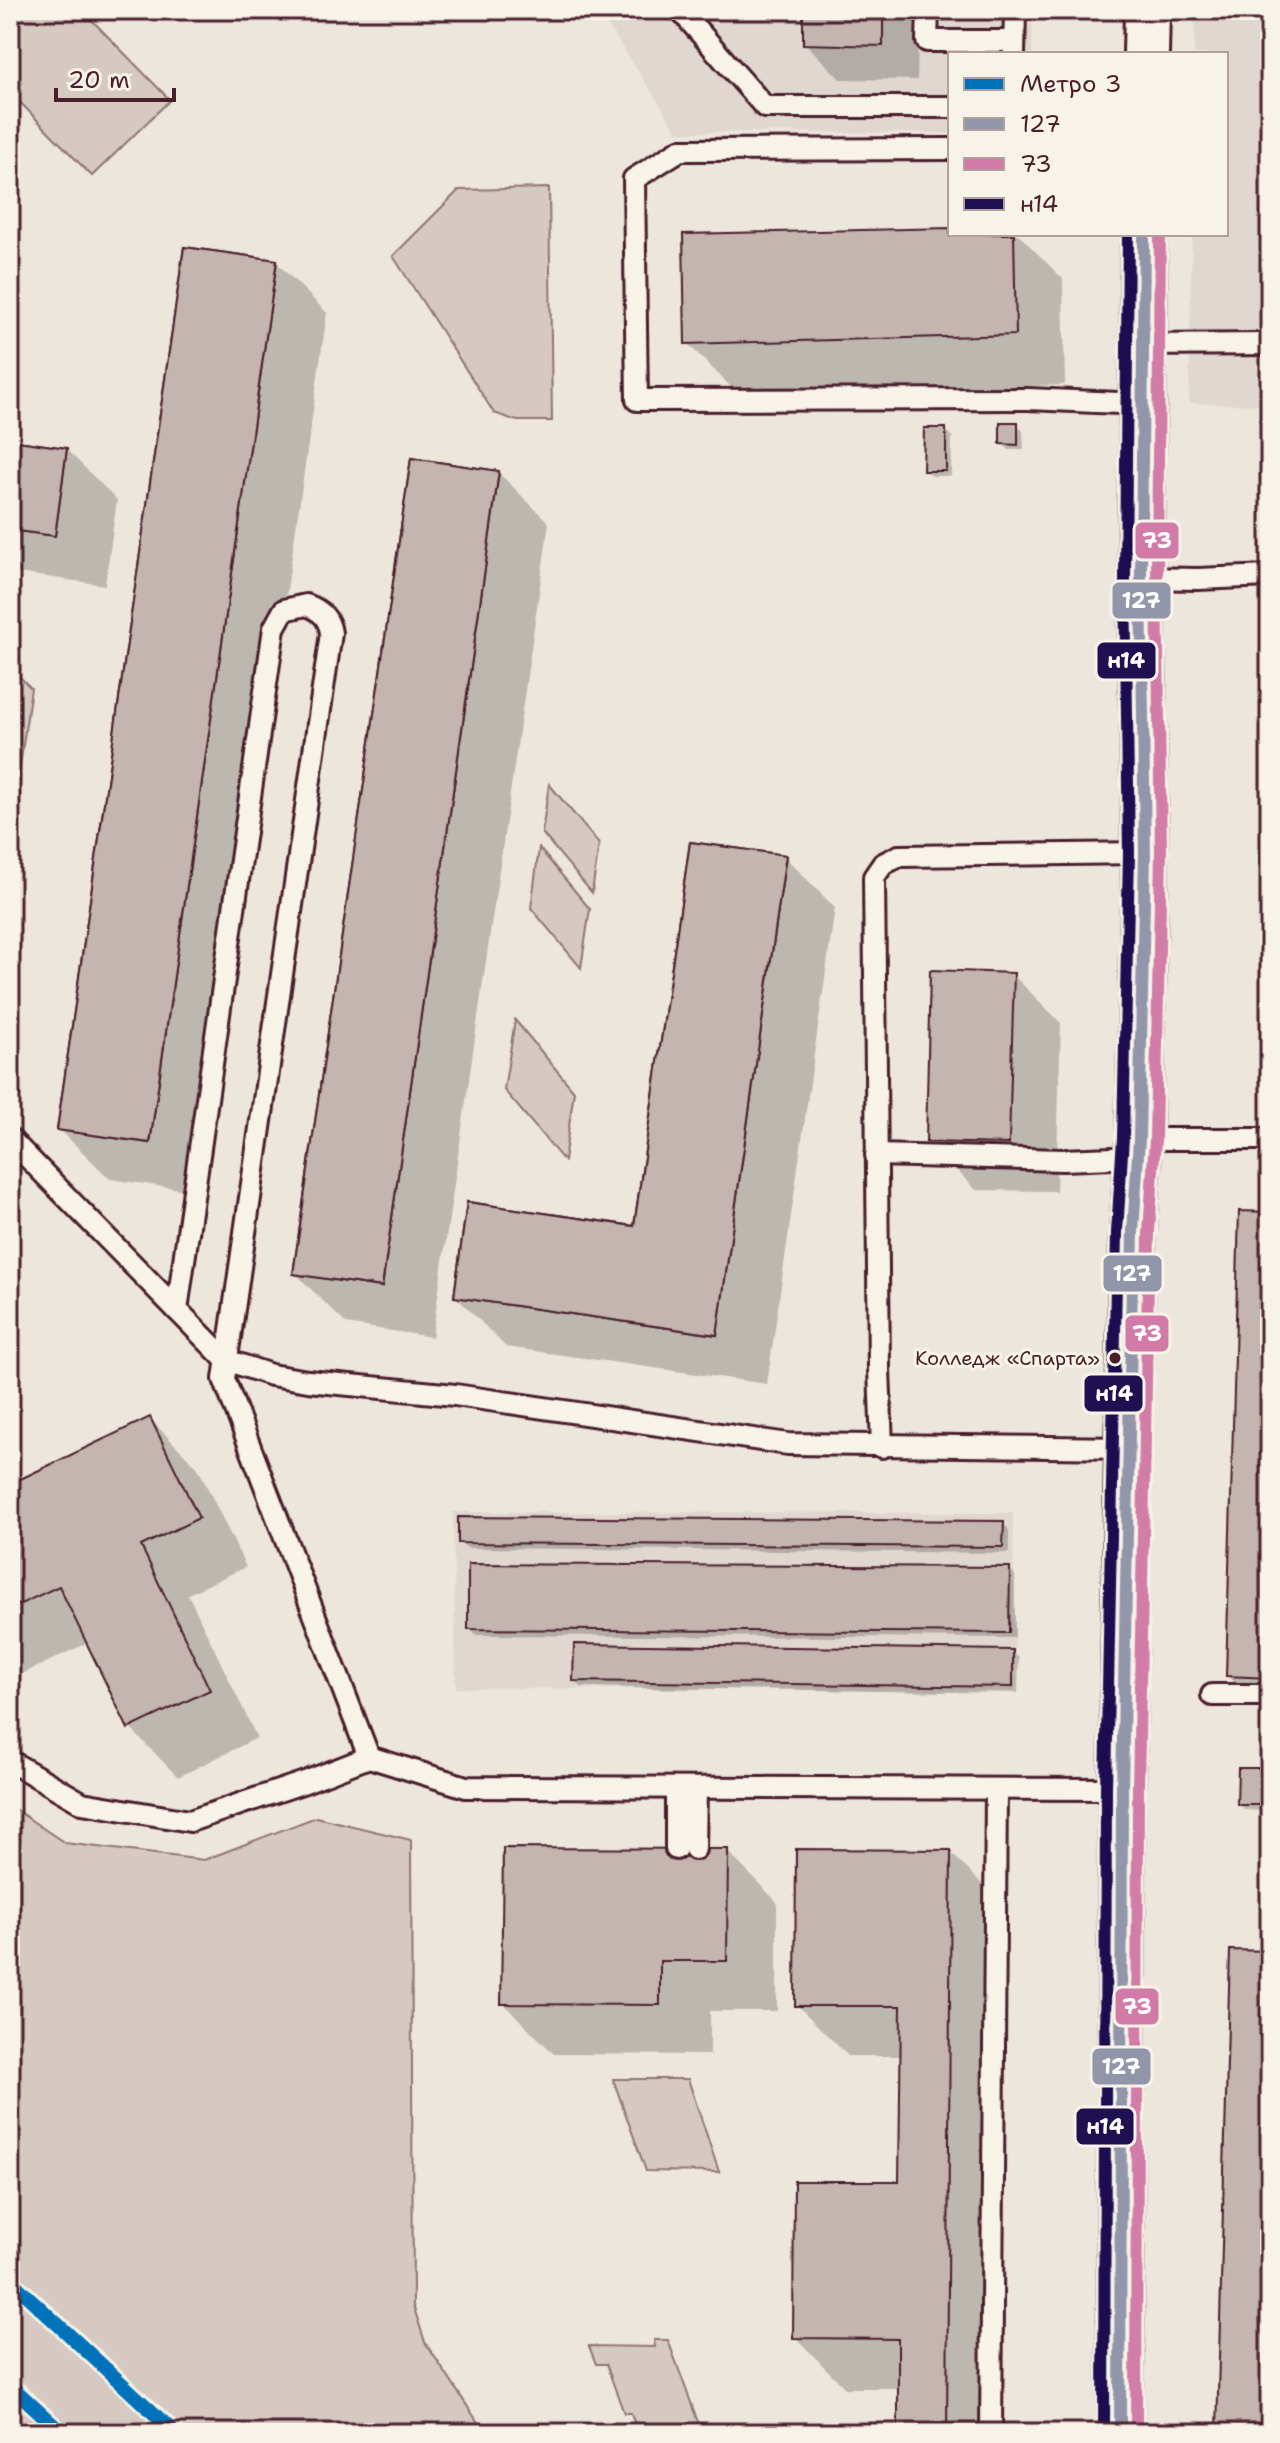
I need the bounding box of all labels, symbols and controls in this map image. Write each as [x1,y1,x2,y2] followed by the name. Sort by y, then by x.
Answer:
[56,52,174,102] scale bar
[948,52,1228,236] legend
[68,64,130,96] text: 20 m
[1020,68,1121,100] text: Метро 3
[1020,108,1061,140] text: 127
[1020,148,1052,180] text: 73
[1020,188,1058,220] text: н14
[1134,521,1180,560] line badge: 73
[1142,526,1172,555] text: 73
[1111,581,1172,620] line badge: 127
[1121,586,1161,615] text: 127
[1096,641,1157,680] line badge: н14
[1107,646,1146,675] text: н14
[1102,1254,1163,1293] line badge: 127
[1112,1259,1152,1288] text: 127
[1124,1314,1170,1353] line badge: 73
[1132,1319,1162,1348] text: 73
[915,1345,1100,1371] place label: Колледж «Спарта»
[1107,1350,1123,1366] marker: Колледж «Спарта»
[1083,1374,1144,1413] line badge: н14
[1095,1379,1134,1408] text: н14
[1114,1987,1160,2026] line badge: 73
[1122,1992,1152,2021] text: 73
[1091,2047,1152,2086] line badge: 127
[1101,2052,1141,2081] text: 127
[1075,2107,1135,2146] line badge: н14
[1086,2112,1125,2141] text: н14

